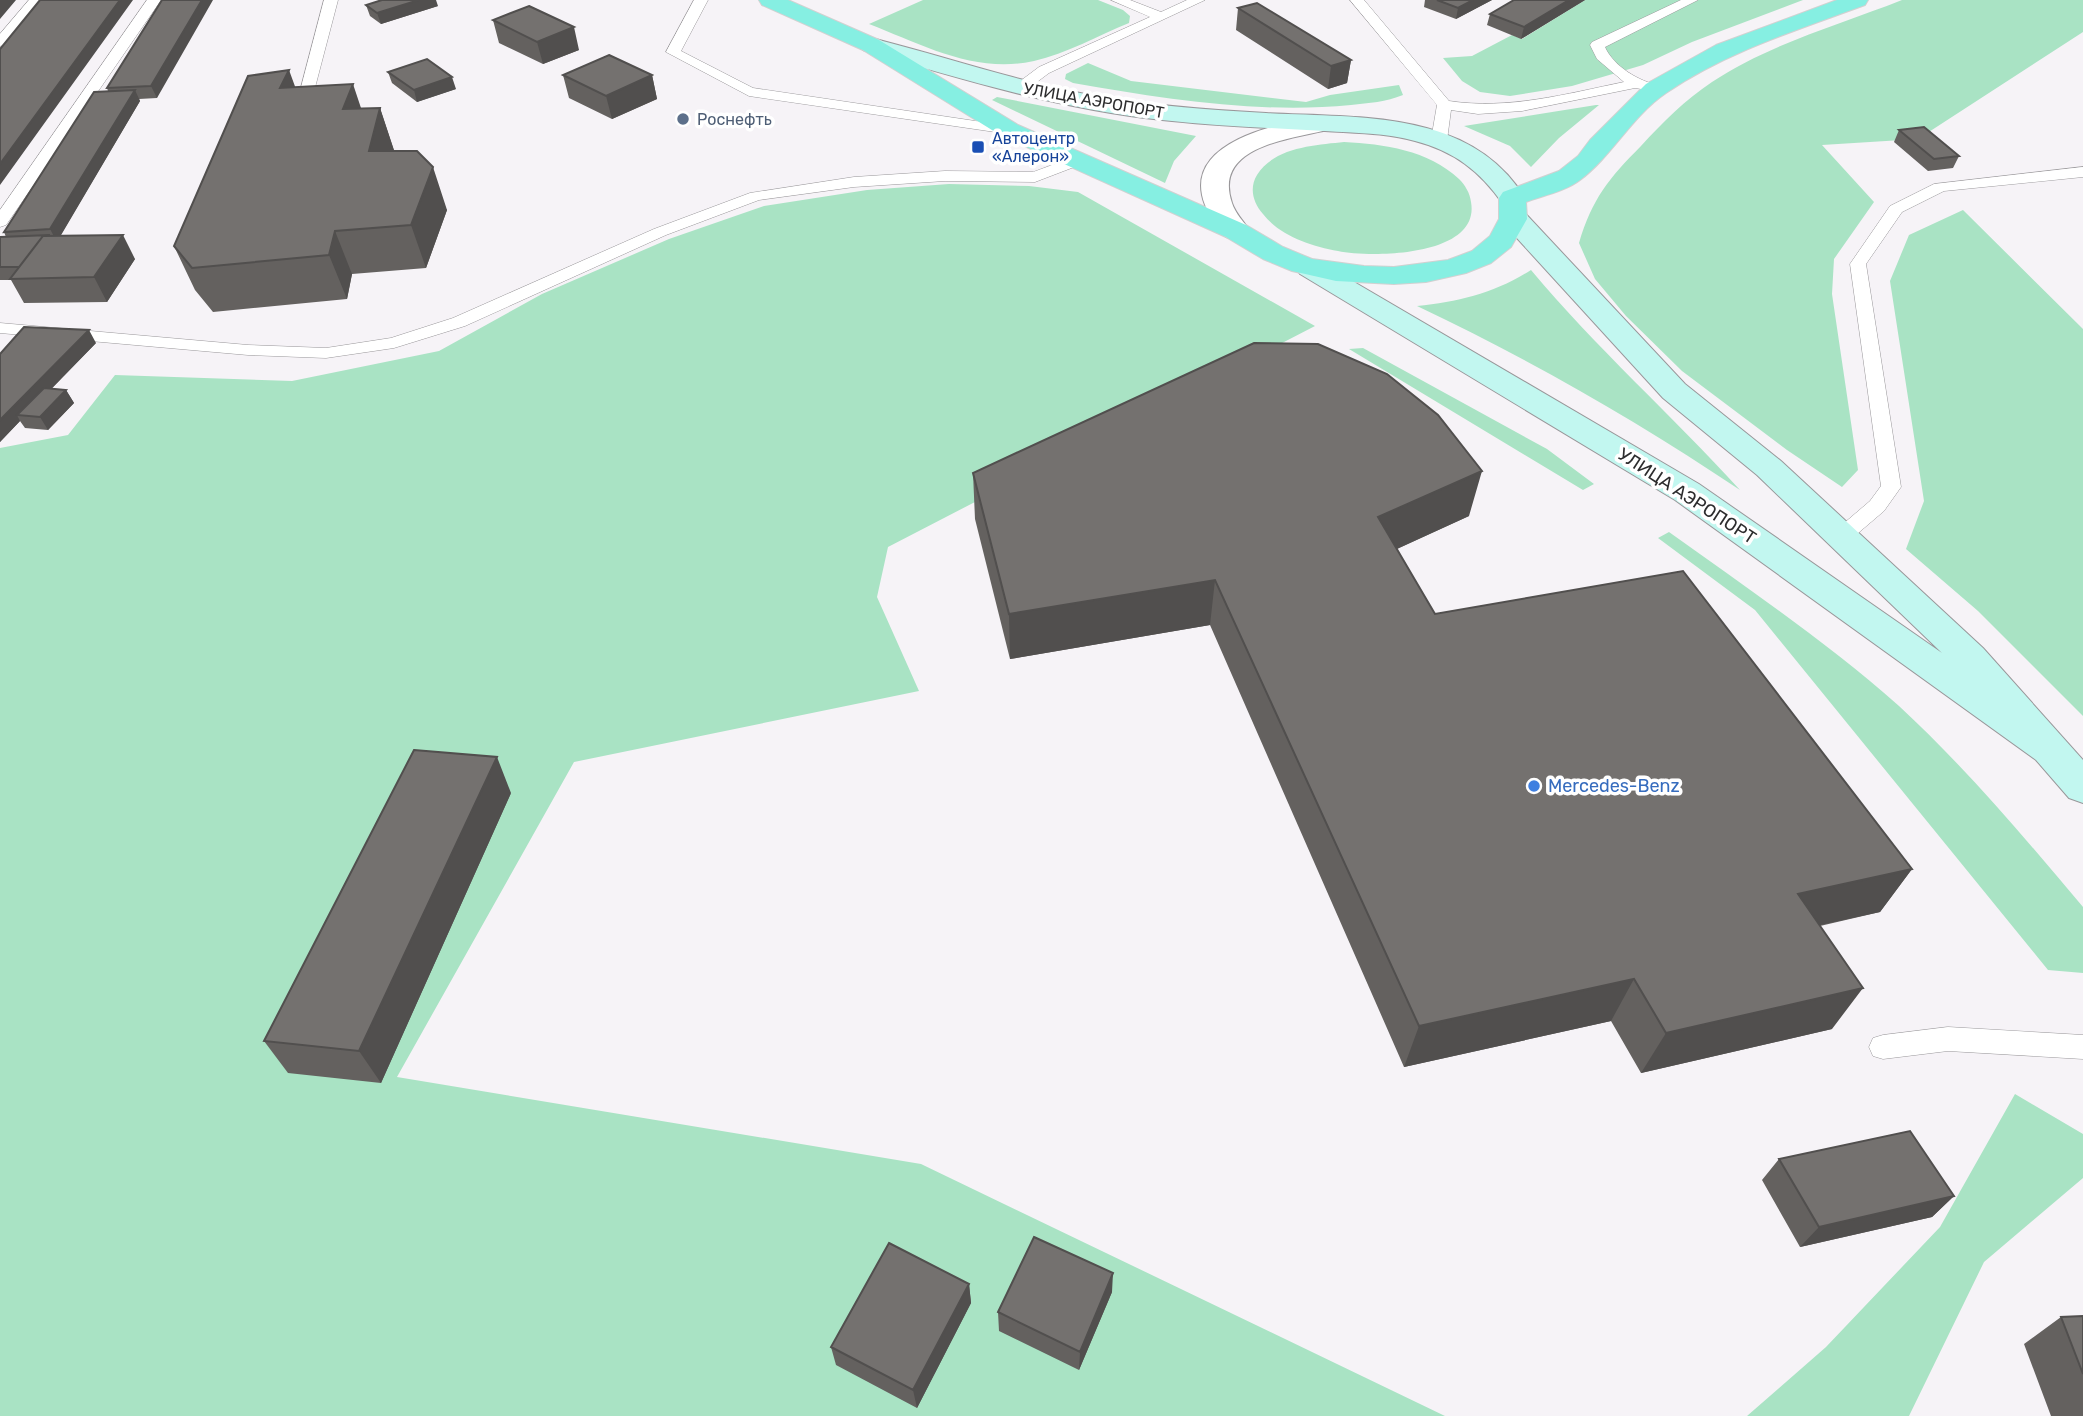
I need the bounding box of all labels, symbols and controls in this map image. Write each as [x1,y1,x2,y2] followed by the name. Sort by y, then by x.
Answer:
[1022,79,1166,122] street label: УЛИЦА АЭРОПОРТ
[697,110,772,129] place label: Роснефть
[675,111,691,127] marker: Роснефть
[992,129,1075,166] place label: Автоцентр «Алерон»
[970,139,986,155] marker: Автоцентр «Алерон»
[1614,443,1760,549] street label: УЛИЦА АЭРОПОРТ
[1548,775,1680,797] place label: Mercedes-Benz
[1526,778,1542,794] marker: Mercedes-Benz

